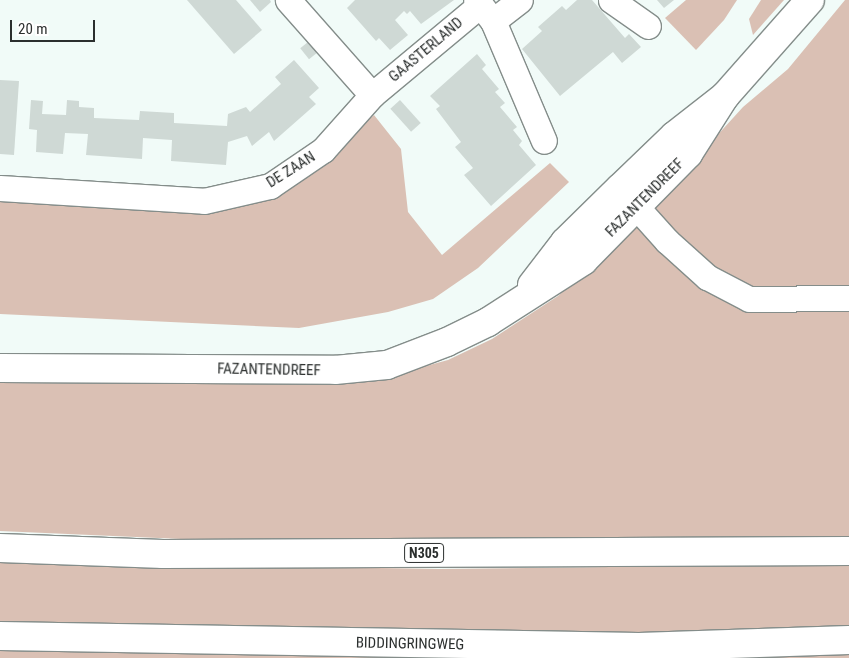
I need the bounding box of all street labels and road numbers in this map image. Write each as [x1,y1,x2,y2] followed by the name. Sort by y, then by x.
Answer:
[385,14,467,86] street label: GAASTERLAND
[263,148,319,192] street label: DE ZAAN
[602,155,688,241] street label: FAZANTENDREEF
[217,360,321,380] street label: FAZANTENDREEF
[404,542,444,564] road number: N305
[356,634,464,654] street label: BIDDINGRINGWEG

